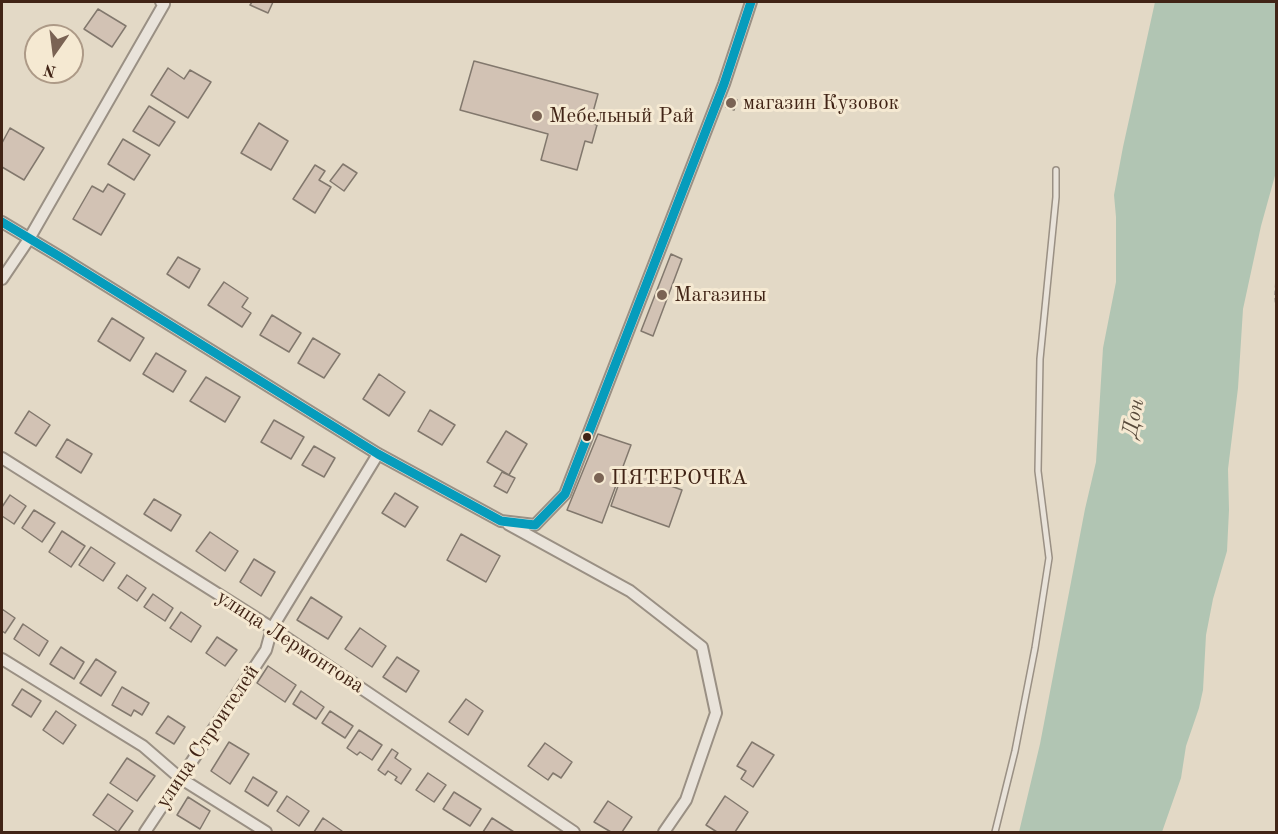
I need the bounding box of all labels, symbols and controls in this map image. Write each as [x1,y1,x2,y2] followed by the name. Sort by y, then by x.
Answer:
[24,24,84,84] north arrow
[42,60,58,79] text: N
[743,90,899,116] place label: магазин Кузовок
[724,96,738,110] marker: магазин Кузовок
[549,103,694,129] place label: Мебельный Рай
[530,109,544,123] marker: Мебельный Рай
[674,282,767,308] place label: Магазины
[655,288,669,302] marker: Магазины
[1117,396,1151,440] water label: Дон
[581,431,593,443] unlabelled marker
[611,465,748,491] place label: ПЯТЕРОЧКА
[592,471,606,485] marker: ПЯТЕРОЧКА
[211,585,369,699] street label: улица Лермонтова
[151,661,265,813] street label: улица Строителей

